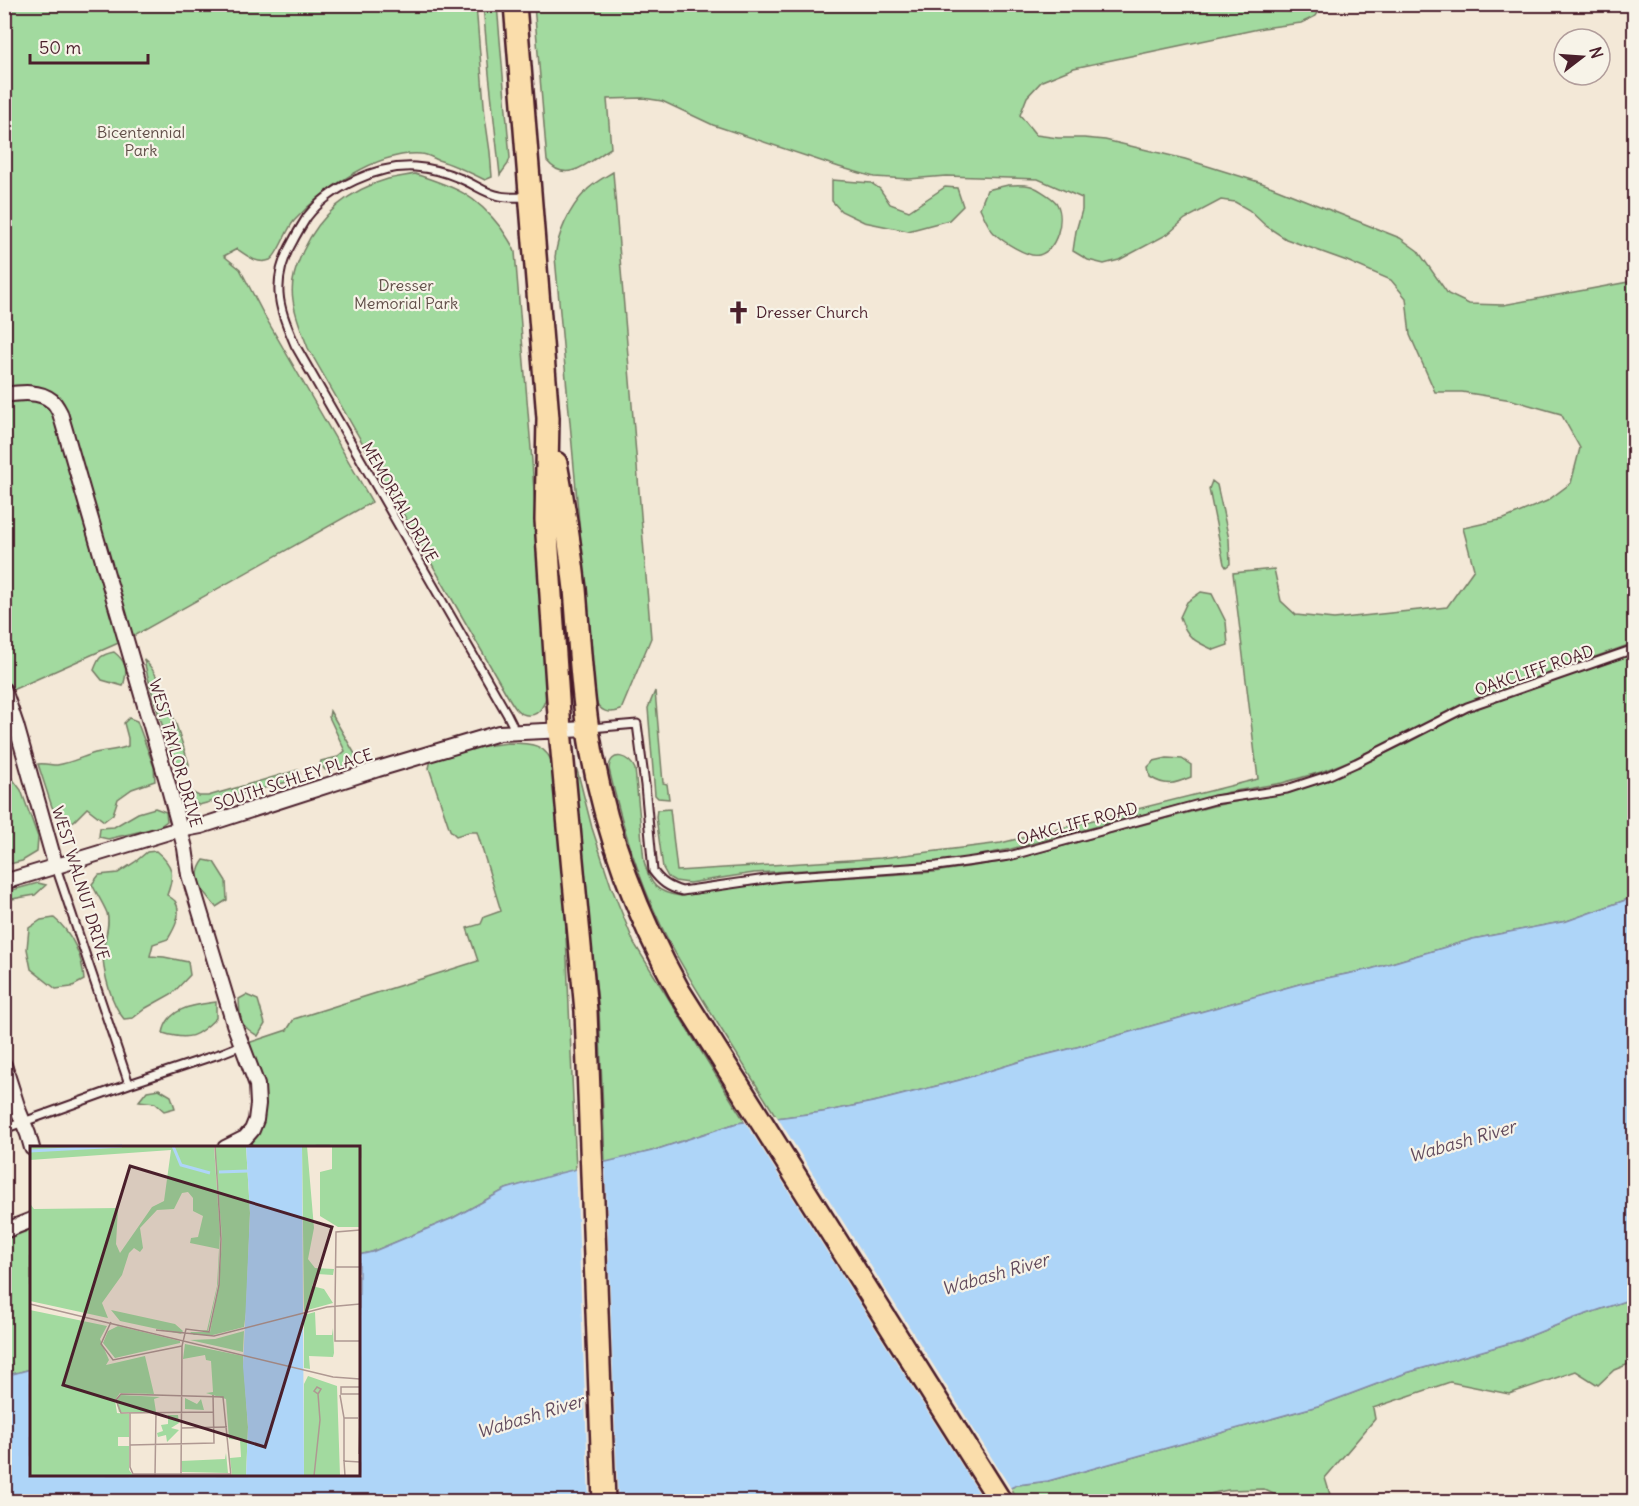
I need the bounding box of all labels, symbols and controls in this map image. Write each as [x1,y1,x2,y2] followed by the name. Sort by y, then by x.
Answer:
[30,27,148,65] scale bar
[1552,27,1612,87] north arrow
[39,36,81,59] text: 50 m
[1585,44,1608,61] text: N
[97,122,185,160] park label: Bicentennial Park
[354,275,458,313] park label: Dresser Memorial Park
[725,299,751,325] church icon: Dresser Church
[756,302,868,322] place label: Dresser Church
[357,438,443,566] street label: MEMORIAL DRIVE
[1472,640,1596,700] street label: OAKCLIFF ROAD
[145,676,207,830] street label: WEST TAYLOR DRIVE
[211,744,375,814] street label: SOUTH SCHLEY PLACE
[1014,797,1140,849] street label: OAKCLIFF ROAD
[48,804,114,962] street label: WEST WALNUT DRIVE
[1406,1114,1521,1167] water label: Wabash River
[30,1146,360,1476] inset map
[939,1247,1054,1300] water label: Wabash River
[474,1388,589,1443] water label: Wabash River

